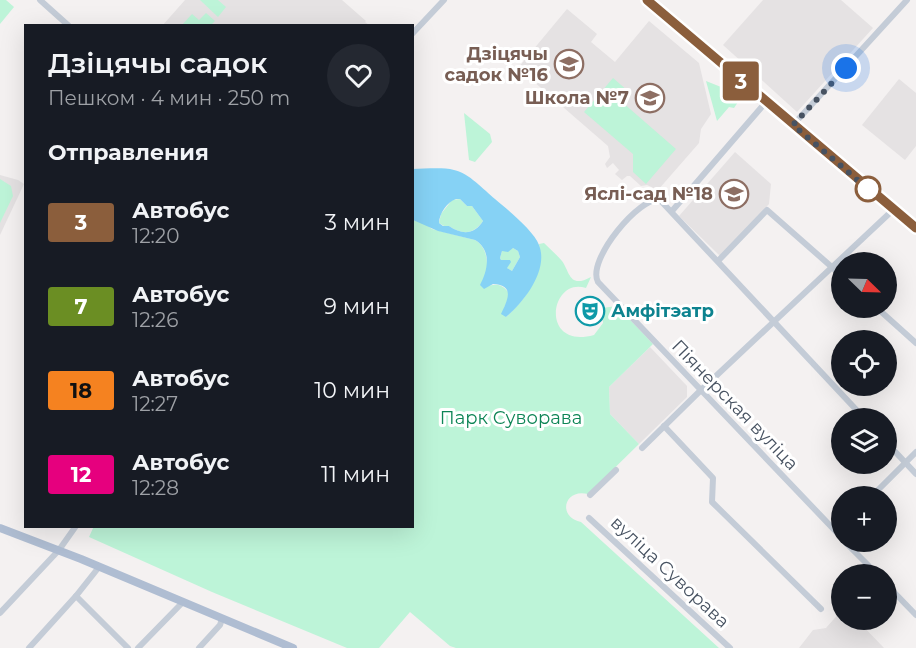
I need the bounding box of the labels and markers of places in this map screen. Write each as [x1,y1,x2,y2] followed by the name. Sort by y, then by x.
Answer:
[445,43,549,86] place label: Дзіцячы садок №16
[553,48,585,80] school or university icon: Дзіцячы садок №16
[634,82,666,114] school or university icon: Школа №7
[525,87,629,109] place label: Школа №7
[855,176,881,202] unlabelled marker
[718,178,750,210] school or university icon: Яслі-сад №18
[584,183,713,205] place label: Яслі-сад №18
[574,295,606,327] theatre icon: Амфітэатр
[611,300,714,322] place label: Амфітэатр

